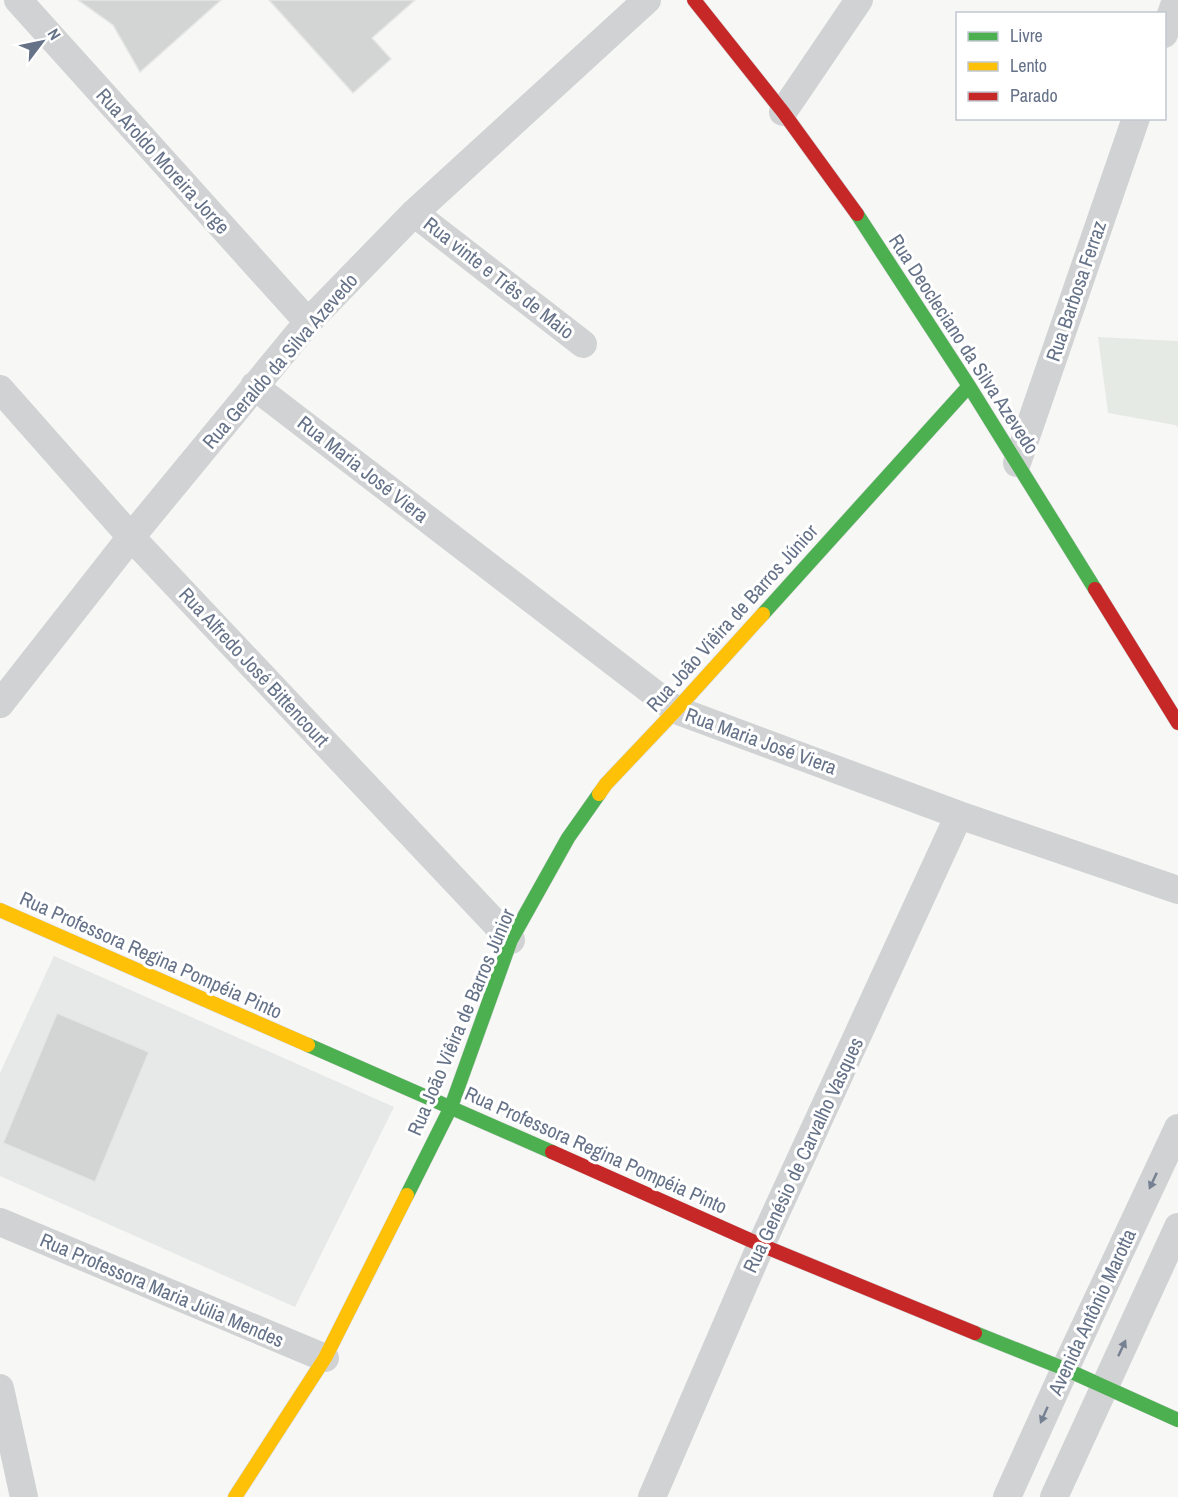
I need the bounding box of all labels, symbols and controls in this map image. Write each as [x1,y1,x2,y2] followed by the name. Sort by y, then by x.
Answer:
[12,12,72,72] north arrow
[956,12,1166,120] legend
[1010,23,1043,48] text: Livre
[43,24,67,44] text: N
[1010,53,1047,78] text: Lento
[91,82,236,239] street label: Rua Aroldo Moreira Jorge
[1010,83,1058,108] text: Parado
[418,210,580,345] street label: Rua vinte e Três de Maio
[1039,217,1112,365] street label: Rua Barbosa Ferraz
[883,229,1046,459] street label: Rua Deocleciano da Silva Azevedo
[196,267,363,454] street label: Rua Geraldo da Silva Azevedo
[292,409,434,528] street label: Rua Maria José Viera
[640,518,824,717] street label: Rua João Viêira de Barros Júnior
[173,581,336,753] street label: Rua Alfredo José Bittencourt
[682,701,841,780] street label: Rua Maria José Viera
[16,884,287,1025] street label: Rua Professora Regina Pompéia Pinto
[400,904,521,1139] street label: Rua João Viêira de Barros Júnior
[736,1033,869,1277] street label: Rua Genésio de Carvalho Vasques
[461,1079,732,1220] street label: Rua Professora Regina Pompéia Pinto
[1149,1172,1158,1189] one-way arrow
[1041,1224,1142,1400] street label: Avenida Antônio Marotta
[36,1226,288,1353] street label: Rua Professora Maria Júlia Mendes
[1118,1340,1127,1357] one-way arrow
[1040,1406,1049,1423] one-way arrow

